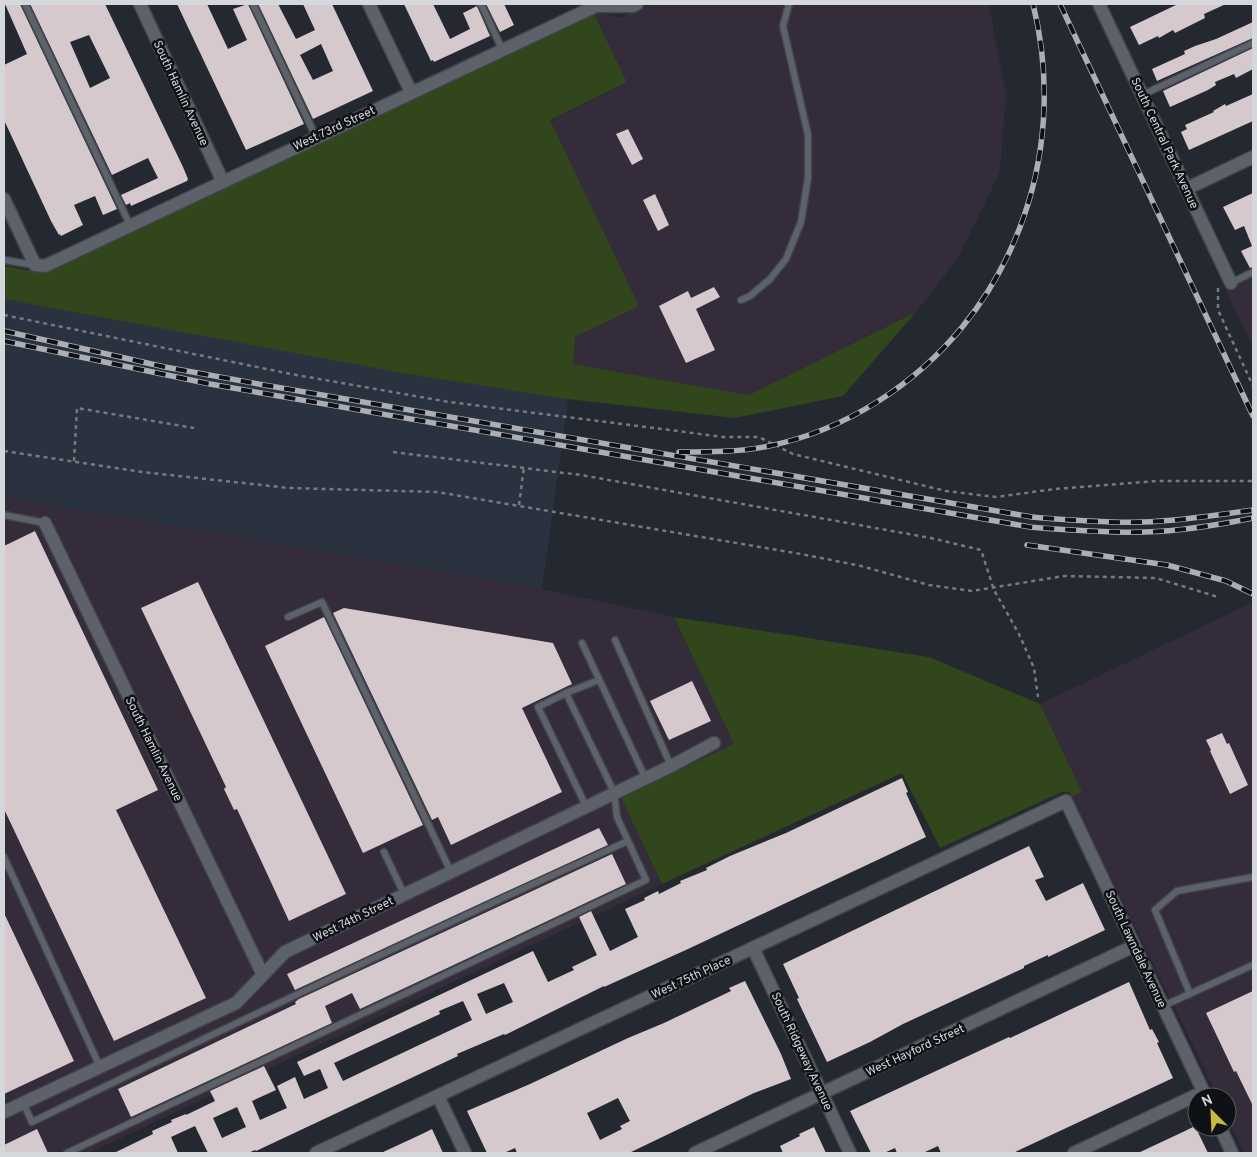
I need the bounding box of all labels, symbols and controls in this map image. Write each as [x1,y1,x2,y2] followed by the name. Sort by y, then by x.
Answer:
[149,38,212,149] street label: South Hamlin Avenue
[1127,75,1202,212] street label: South Central Park Avenue
[291,103,378,155] street label: West 73rd Street
[121,695,185,804] street label: South Hamlin Avenue
[1101,888,1169,1011] street label: South Lawndale Avenue
[310,893,396,946] street label: West 74th Street
[649,953,734,1003] street label: West 75th Place
[767,990,836,1113] street label: South Ridgeway Avenue
[864,1021,967,1081] street label: West Hayford Street
[1187,1087,1237,1137] north arrow
[1199,1092,1215,1111] text: N

